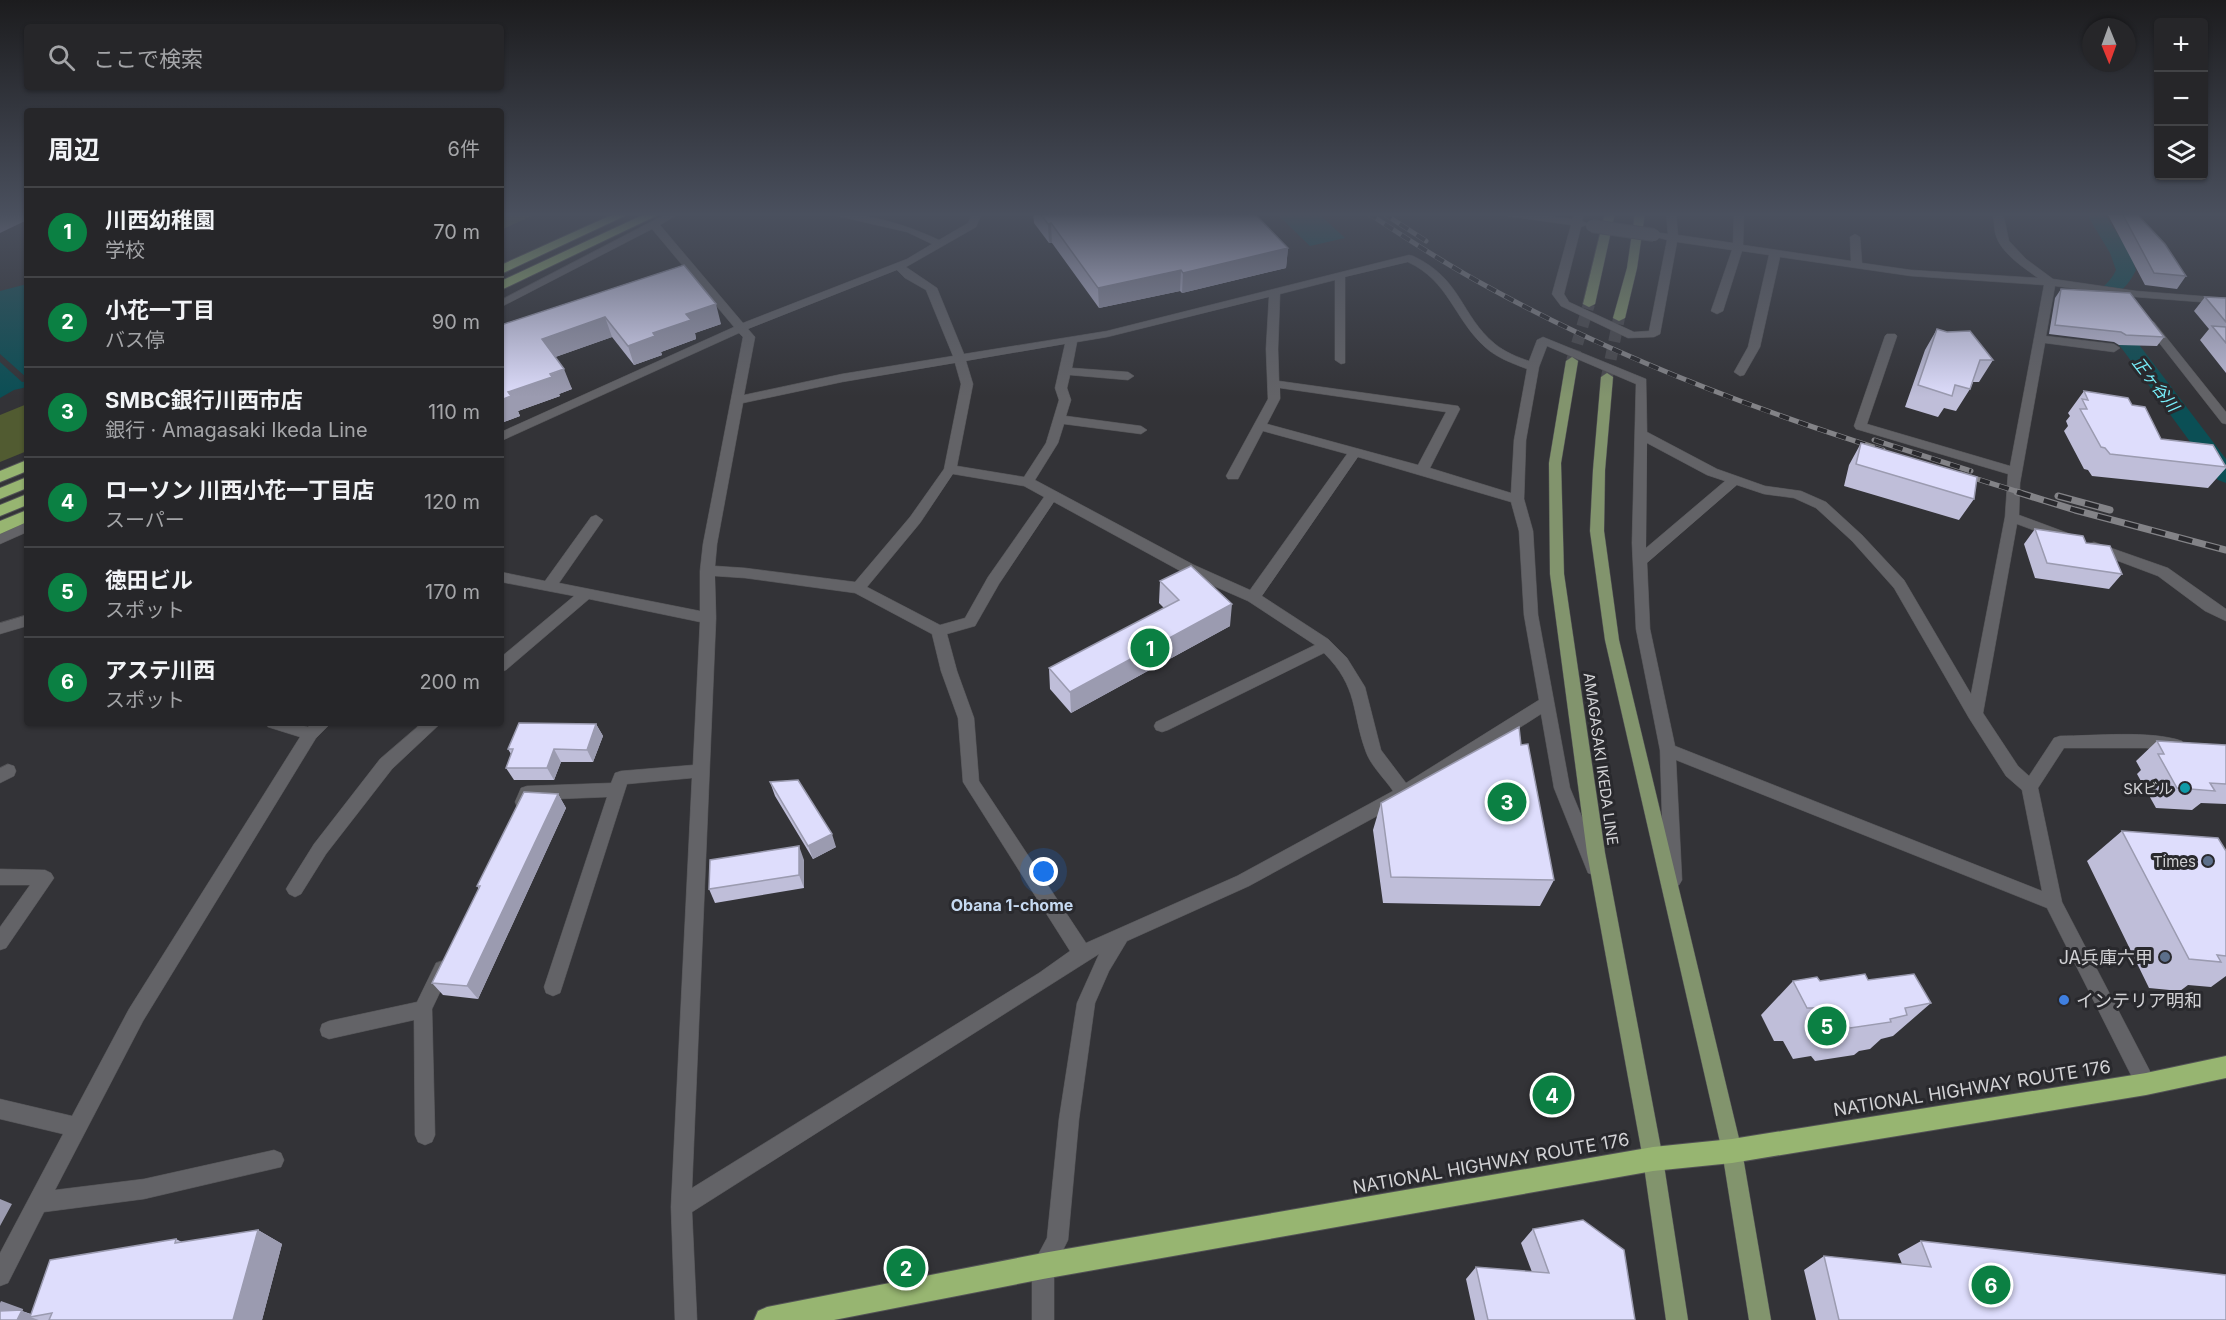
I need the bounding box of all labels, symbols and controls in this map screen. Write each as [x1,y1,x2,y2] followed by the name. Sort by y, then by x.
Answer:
[2082,18,2136,72] north arrow
[2154,18,2208,180] map controls
[2154,18,2208,72] button: +
[24,24,504,90] search box
[45,41,78,74] icon: search
[93,46,203,72] text: ここで検索
[2154,72,2208,126] button: −
[2154,126,2208,180] button: layers
[48,134,100,165] text: 周辺
[448,137,480,161] text: 6件
[105,207,215,233] text: 川西幼稚園
[63,220,72,244] text: 1
[433,220,480,244] text: 70 m
[105,238,145,262] text: 学校
[105,297,215,323] text: 小花一丁目
[61,310,74,334] text: 2
[432,310,480,334] text: 90 m
[105,328,165,352] text: バス停
[2128,353,2185,417] water label: 正ヶ谷川
[105,387,303,413] text: SMBC銀行川西市店
[61,400,74,424] text: 3
[428,400,480,424] text: 110 m
[105,418,368,442] text: 銀行 · Amagasaki Ikeda Line
[105,477,374,503] text: ローソン 川西小花一丁目店
[61,490,74,514] text: 4
[424,490,480,514] text: 120 m
[105,508,185,532] text: スーパー
[105,567,193,593] text: 徳田ビル
[61,580,74,604] text: 5
[425,580,480,604] text: 170 m
[105,598,185,622] text: スポット
[1130,626,1170,670] pin: 1
[105,657,215,683] text: アステ川西
[61,670,74,694] text: 6
[419,670,480,694] text: 200 m
[1579,671,1623,847] street label: AMAGASAKI IKEDA LINE
[105,688,185,712] text: スポット
[2123,779,2173,798] place label: SKビル
[1488,780,1526,824] pin: 3
[2178,781,2192,795] marker: SKビル
[2153,852,2196,871] place label: Times
[2201,854,2215,868] marker: Times
[1029,857,1058,886] your location
[951,895,1073,915] district label: Obana 1-chome
[2059,947,2153,968] place label: JA兵庫六甲
[2158,950,2172,964] marker: JA兵庫六甲
[2076,990,2202,1011] place label: インテリア明和
[2057,993,2071,1007] marker: インテリア明和
[1808,1004,1846,1048] pin: 5
[1832,1056,2112,1120] street label: NATIONAL HIGHWAY ROUTE 176
[1532,1072,1572,1118] pin: 4
[1351,1128,1631,1198] street label: NATIONAL HIGHWAY ROUTE 176
[886,1246,926,1290] pin: 2
[1972,1262,2010,1308] pin: 6

